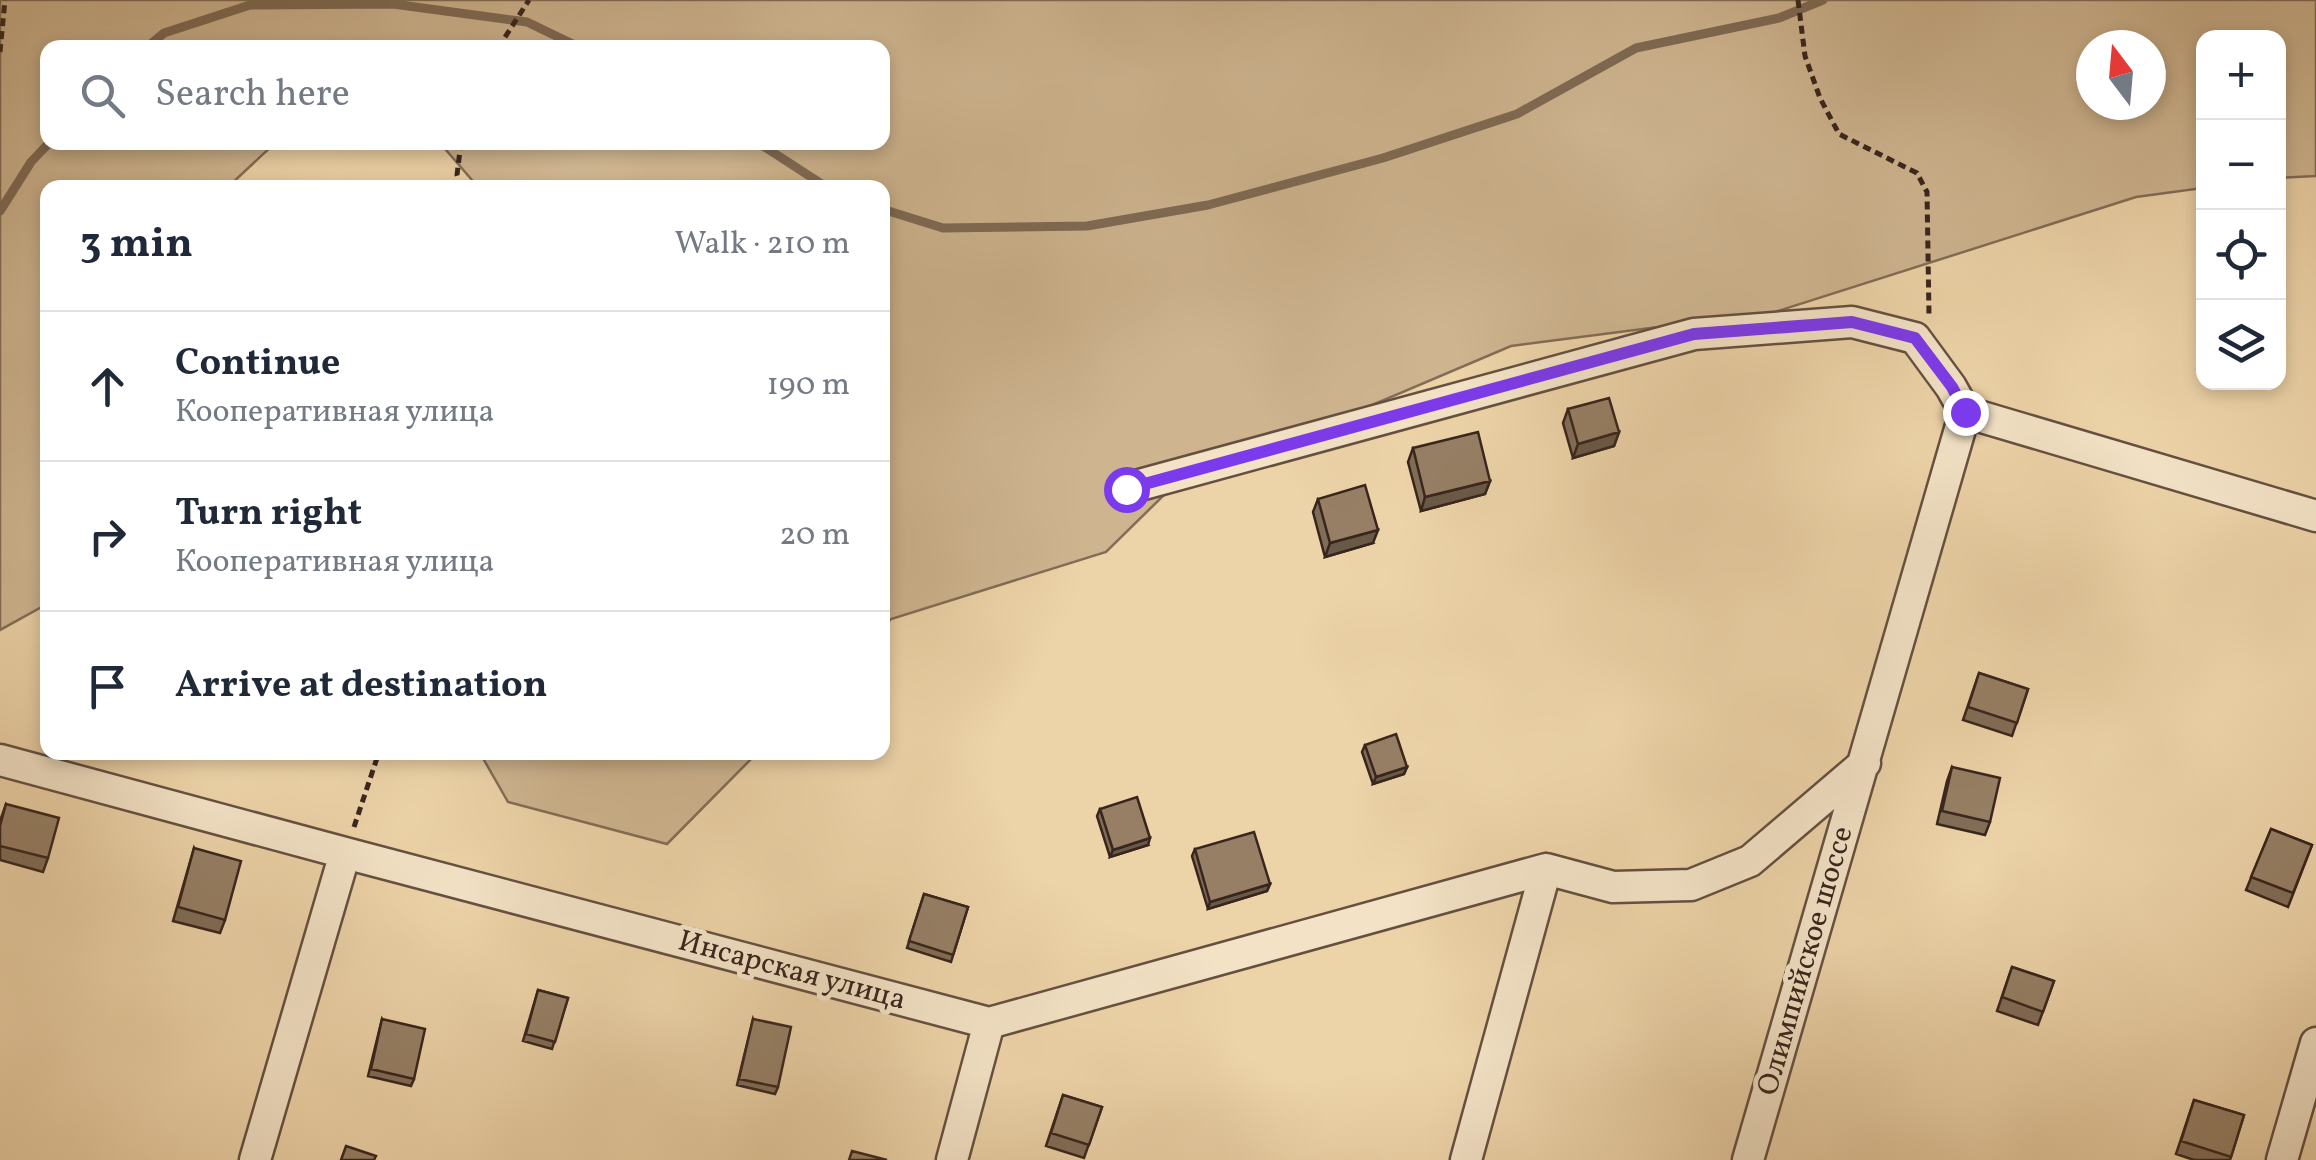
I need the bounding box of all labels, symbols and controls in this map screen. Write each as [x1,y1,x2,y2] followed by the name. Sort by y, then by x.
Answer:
[2076,30,2166,120] north arrow
[2196,30,2286,390] map controls
[2196,30,2286,120] button: +
[40,40,890,150] search box
[75,68,130,123] icon: search
[155,69,350,122] text: Search here
[2196,120,2286,210] button: −
[2196,210,2286,300] button: locate
[80,216,193,275] text: 3 min
[675,223,850,267] text: Walk · 210 m
[2196,300,2286,390] button: layers
[175,338,340,391] text: Continue
[80,359,135,414] icon: ahead
[766,364,850,408] text: 190 m
[1943,390,1989,436] route end
[175,391,494,435] text: Кооперативная улица
[1104,467,1150,513] route start
[175,488,362,541] text: Turn right
[80,509,135,564] icon: right
[779,514,850,558] text: 20 m
[175,541,494,585] text: Кооперативная улица
[80,659,135,714] icon: arrive
[175,660,548,713] text: Arrive at destination
[1747,821,1865,1101] street label: Олимпийское шоссе
[674,920,910,1022] street label: Инсарская улица

